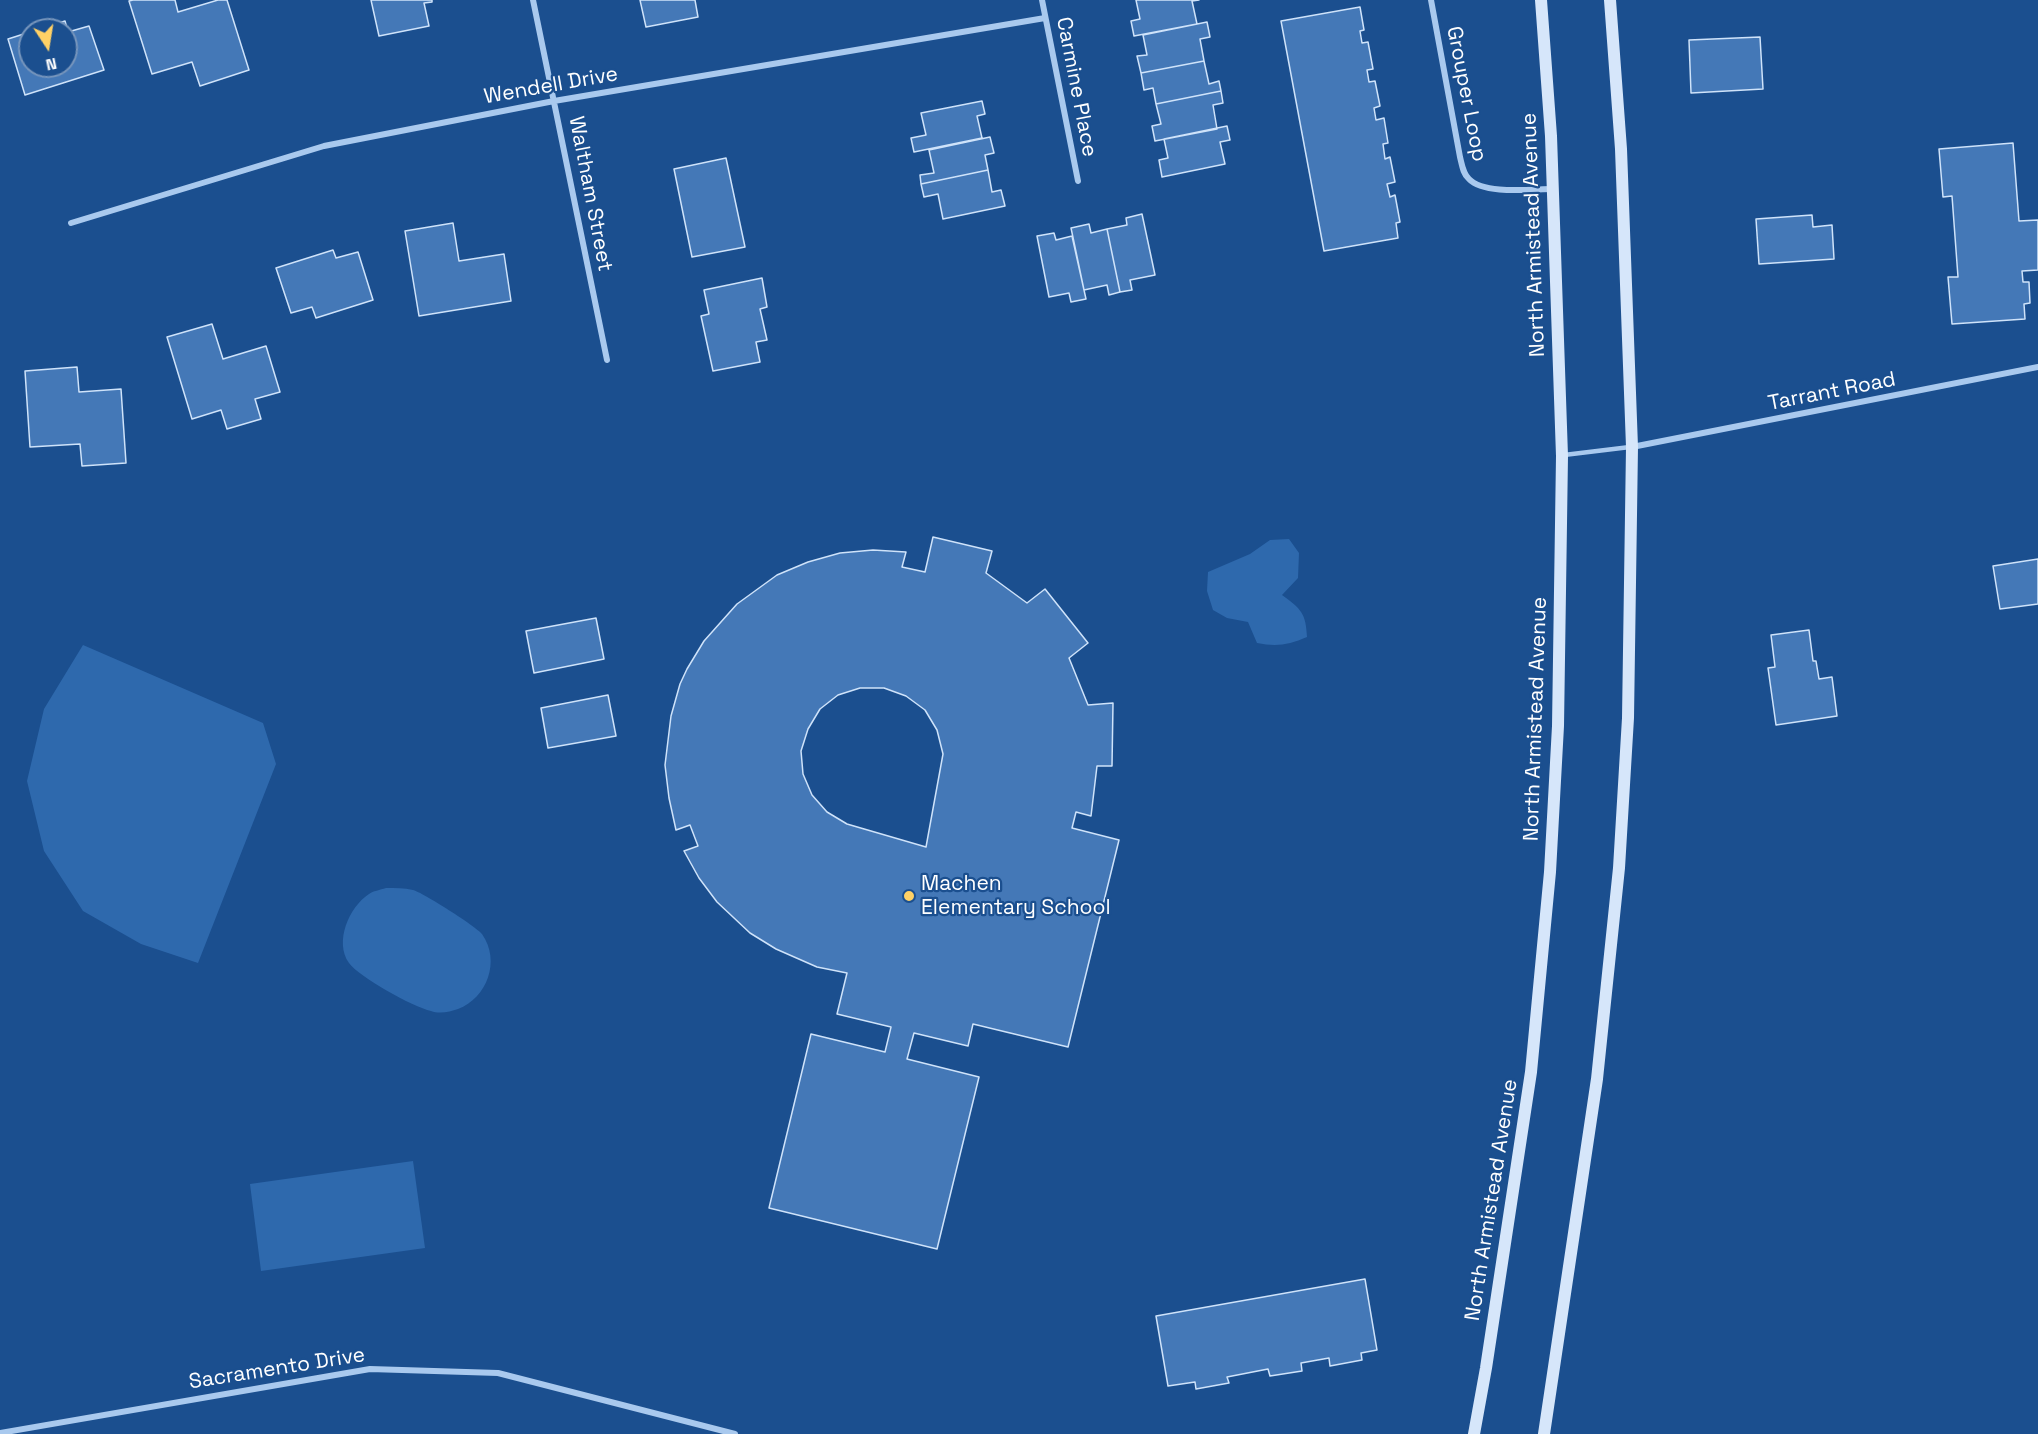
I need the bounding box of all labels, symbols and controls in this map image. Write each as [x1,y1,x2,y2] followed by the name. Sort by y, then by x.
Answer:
[1050,15,1102,159] street label: Carmine Place
[18,18,78,78] north arrow
[1441,24,1491,164] street label: Grouper Loop
[44,53,59,76] text: N
[482,62,620,110] street label: Wendell Drive
[1517,112,1551,358] street label: North Armistead Avenue
[563,114,617,274] street label: Waltham Street
[1766,367,1898,417] street label: Tarrant Road
[1519,596,1553,842] street label: North Armistead Avenue
[921,871,1111,921] place label: Machen Elementary School
[902,889,916,903] marker: Machen Elementary School
[1460,1077,1524,1323] street label: North Armistead Avenue
[187,1343,367,1395] street label: Sacramento Drive

